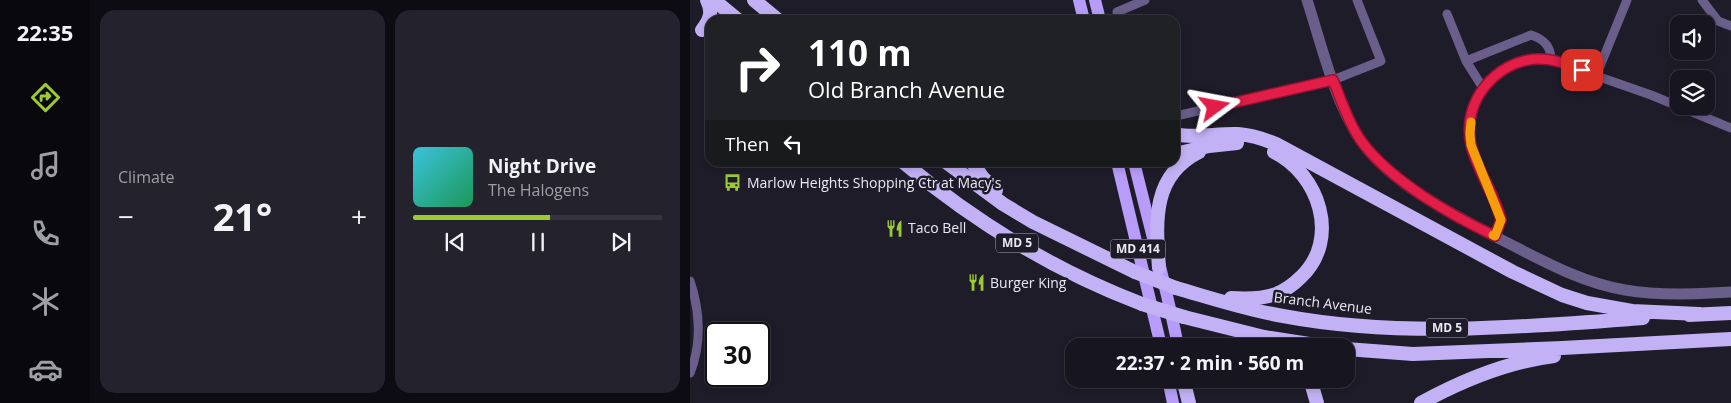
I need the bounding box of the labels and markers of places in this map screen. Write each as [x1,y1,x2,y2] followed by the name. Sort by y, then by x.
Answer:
[1561,49,1603,91] pin
[723,173,743,193] bus stop icon: Marlow Heights Shopping Ctr at Macy's
[747,173,1002,192] place label: Marlow Heights Shopping Ctr at Macy's
[884,218,904,238] restaurant icon: Taco Bell
[908,218,966,237] place label: Taco Bell
[966,273,986,293] restaurant icon: Burger King
[990,273,1067,292] place label: Burger King

